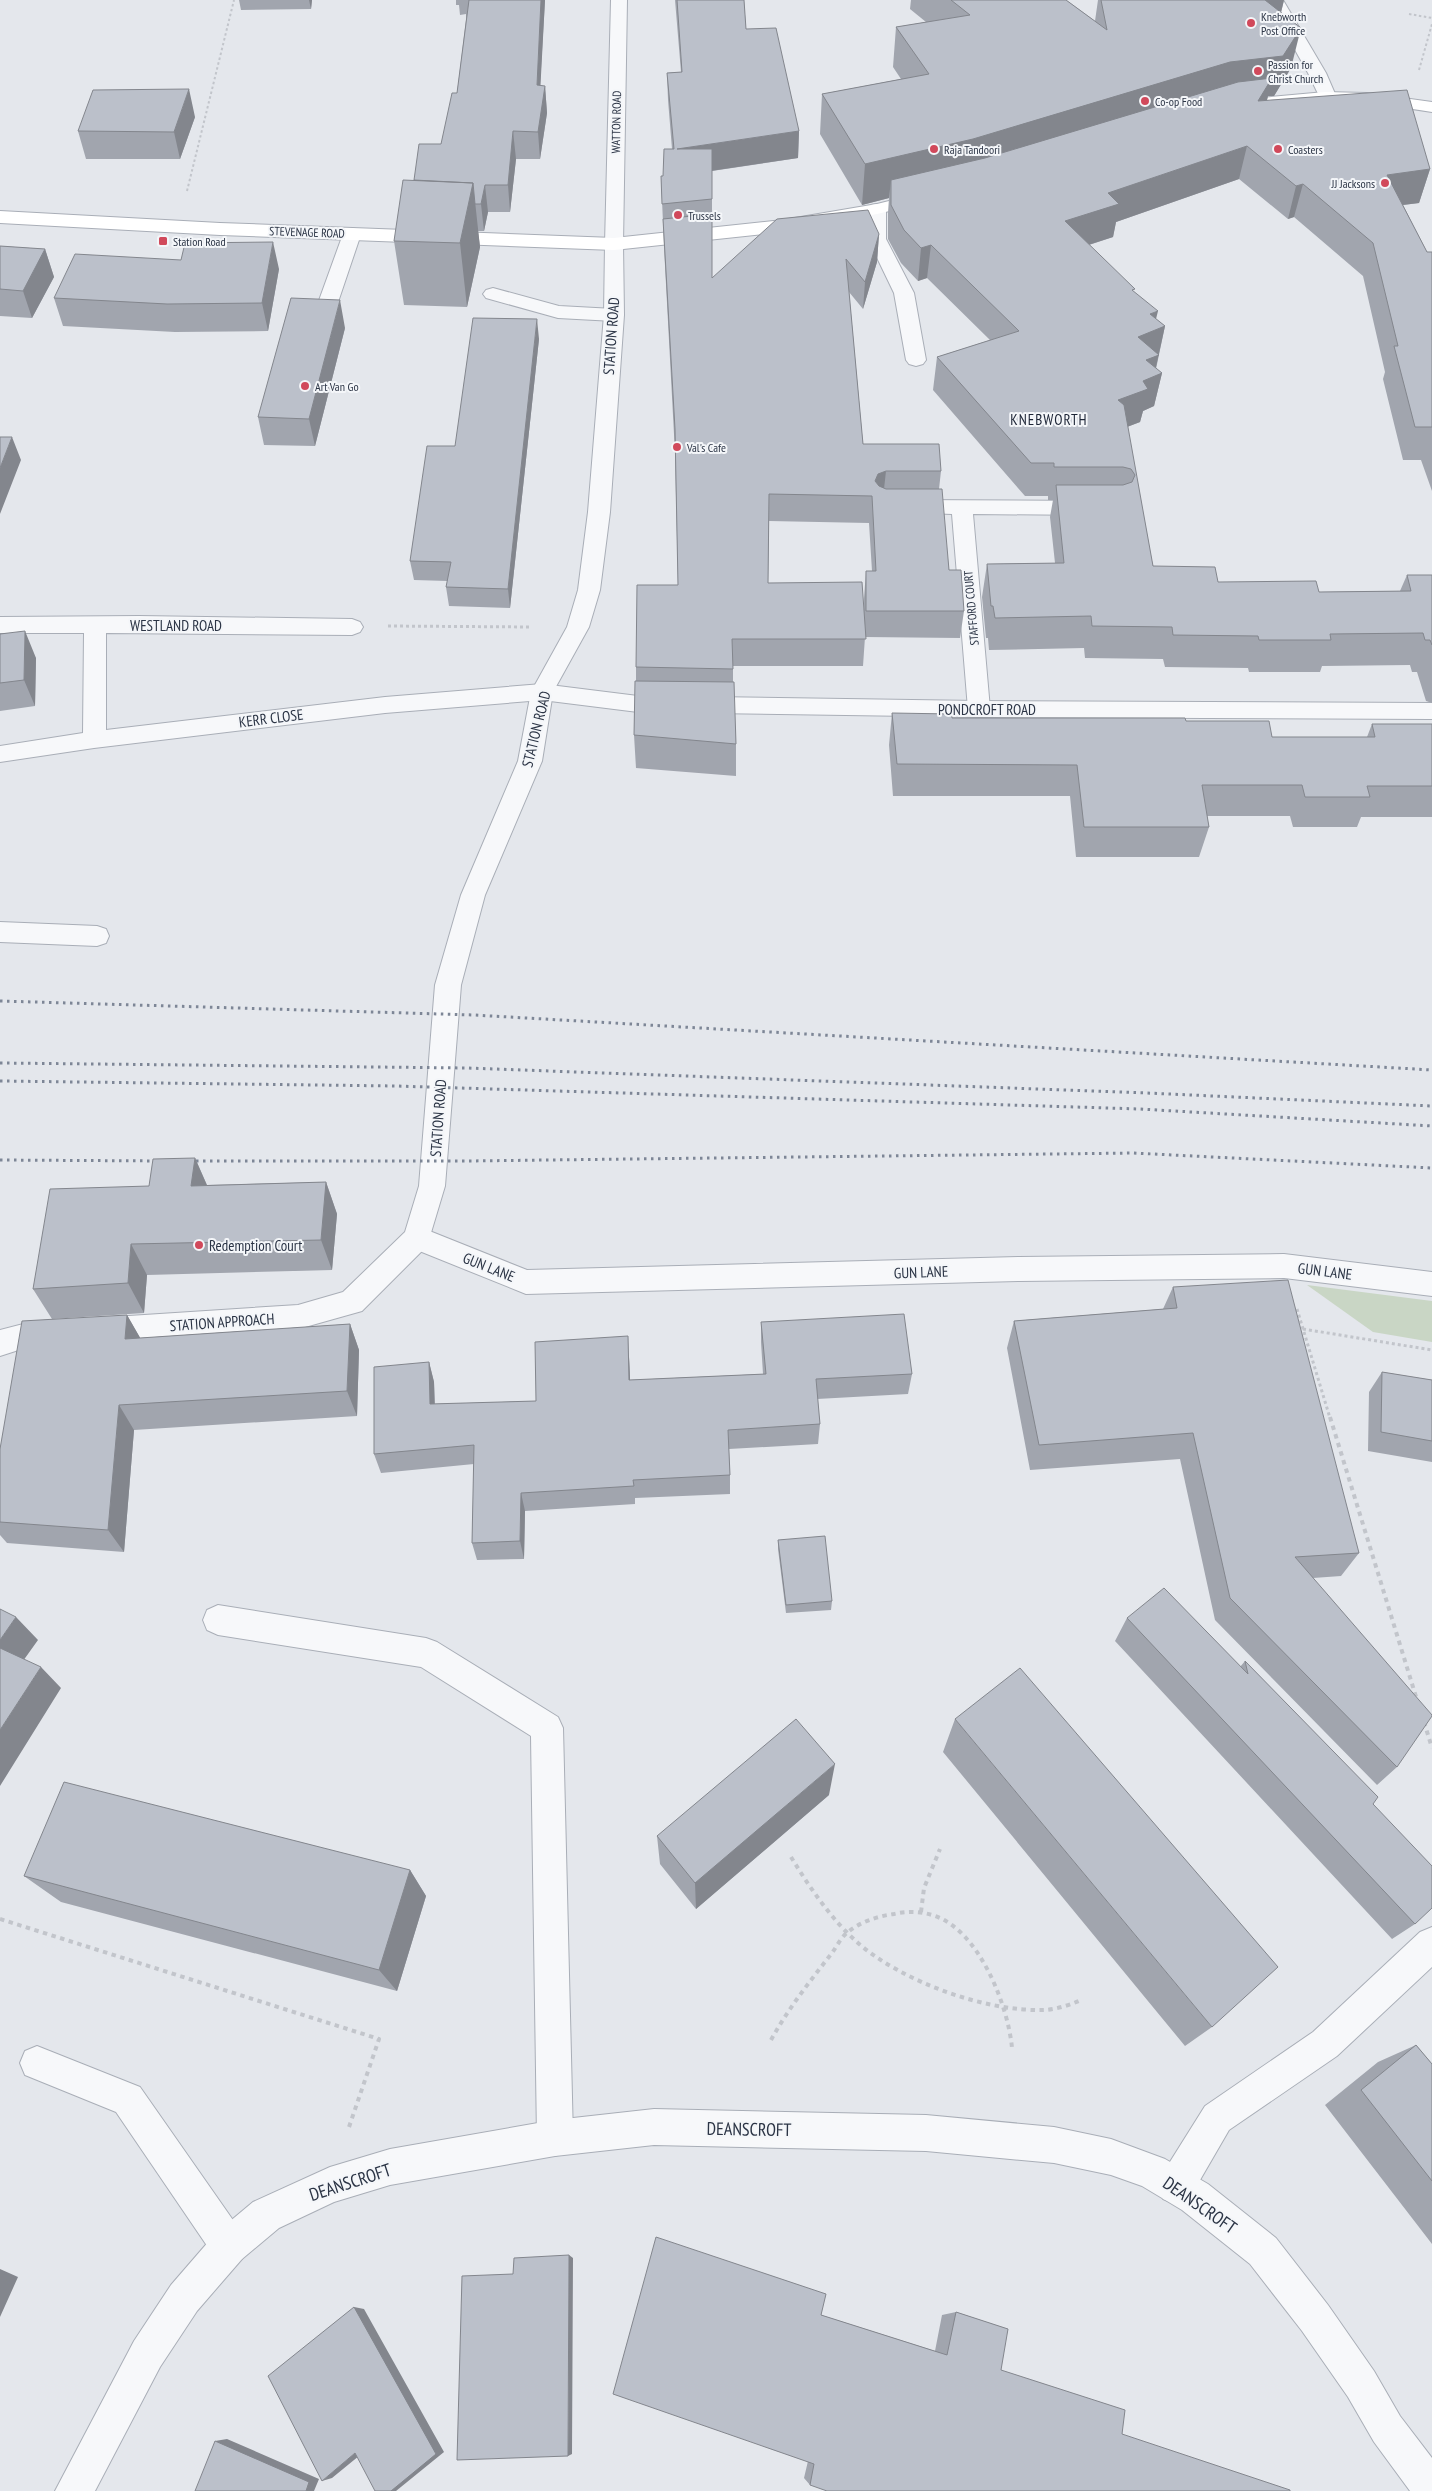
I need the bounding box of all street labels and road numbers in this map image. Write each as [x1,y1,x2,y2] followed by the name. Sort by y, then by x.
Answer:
[608,91,624,153] street label: WATTON ROAD
[269,223,345,241] street label: STEVENAGE ROAD
[599,296,623,376] street label: STATION ROAD
[960,569,982,646] street label: STAFFORD COURT
[130,616,222,635] street label: WESTLAND ROAD
[517,689,555,769] street label: STATION ROAD
[938,700,1036,719] street label: PONDCROFT ROAD
[238,705,304,731] street label: KERR CLOSE
[426,1078,450,1158] street label: STATION ROAD
[460,1248,518,1286] street label: GUN LANE
[1297,1258,1353,1284] street label: GUN LANE
[893,1262,949,1282] street label: GUN LANE
[169,1309,275,1335] street label: STATION APPROACH
[706,2117,792,2141] street label: DEANSCROFT
[306,2158,394,2206] street label: DEANSCROFT
[1159,2171,1241,2239] street label: DEANSCROFT

